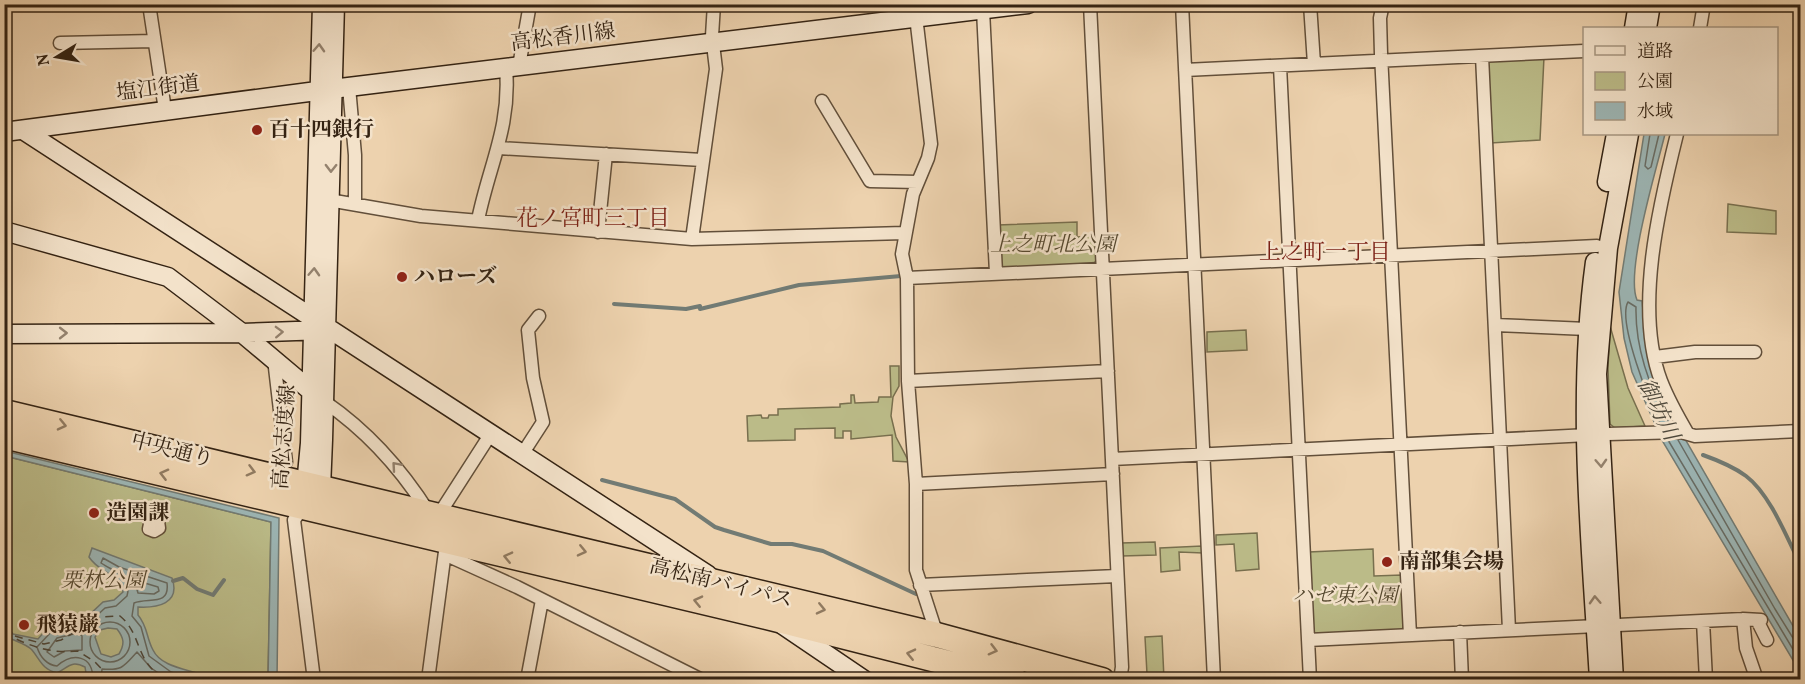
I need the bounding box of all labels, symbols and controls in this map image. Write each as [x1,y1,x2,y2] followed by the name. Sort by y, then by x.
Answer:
[509,17,617,59] street label: 高松香川線
[27,27,87,87] north arrow
[1583,27,1778,135] legend
[1637,40,1673,65] text: 道路
[313,43,326,52] one-way arrow
[32,51,56,67] text: N
[115,69,201,109] street label: 塩江街道
[1637,70,1673,95] text: 公園
[1637,100,1673,125] text: 水域
[269,116,374,145] place label: 百十四銀行
[250,123,264,137] marker: 百十四銀行
[325,163,337,172] one-way arrow
[516,204,670,235] district label: 花ノ宮町三丁目
[990,231,1119,260] park label: 上之町北公園
[1259,238,1391,269] district label: 上之町一丁目
[414,263,497,292] place label: ハローズ
[308,267,321,276] one-way arrow
[395,270,409,284] marker: ハローズ
[274,326,283,338] one-way arrow
[58,327,67,339] one-way arrow
[1629,374,1686,448] water label: 御坊川
[267,384,303,490] street label: 高松志度線
[56,418,66,431] one-way arrow
[128,427,216,475] street label: 中央通り
[1594,458,1607,467] one-way arrow
[392,463,403,473] one-way arrow
[245,464,256,476] one-way arrow
[159,468,169,481] one-way arrow
[106,499,169,528] place label: 造園課
[87,506,101,520] marker: 造園課
[577,544,587,557] one-way arrow
[1399,548,1504,577] place label: 南部集会場
[503,551,513,564] one-way arrow
[646,552,796,616] street label: 高松南バイパス
[1380,555,1394,569] marker: 南部集会場
[61,567,148,596] park label: 栗林公園
[1293,582,1400,611] park label: ハゼ東公園
[693,596,703,609] one-way arrow
[1588,596,1601,605] one-way arrow
[816,601,826,614] one-way arrow
[36,611,99,640] place label: 飛猿巌
[17,618,31,632] marker: 飛猿巌
[988,643,998,655] one-way arrow
[906,649,916,662] one-way arrow

